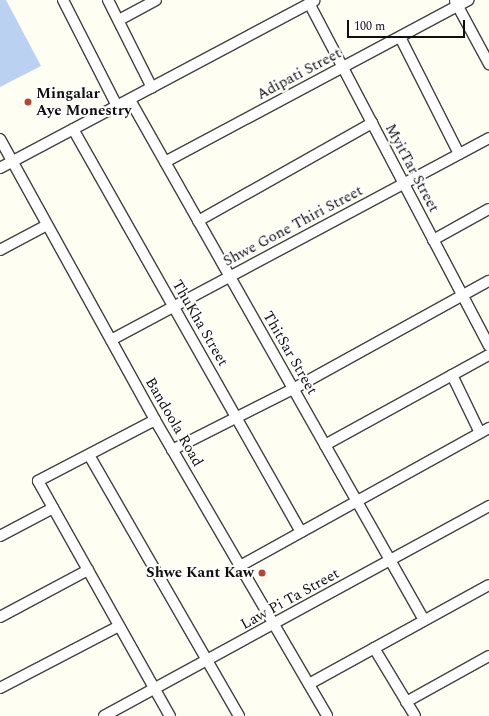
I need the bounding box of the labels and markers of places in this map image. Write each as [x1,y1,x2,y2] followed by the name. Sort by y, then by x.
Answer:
[36,84,131,119] place label: Mingalar Aye Monestry
[23,97,33,107] marker: Mingalar Aye Monestry
[146,564,254,582] place label: Shwe Kant Kaw
[257,568,267,578] marker: Shwe Kant Kaw

